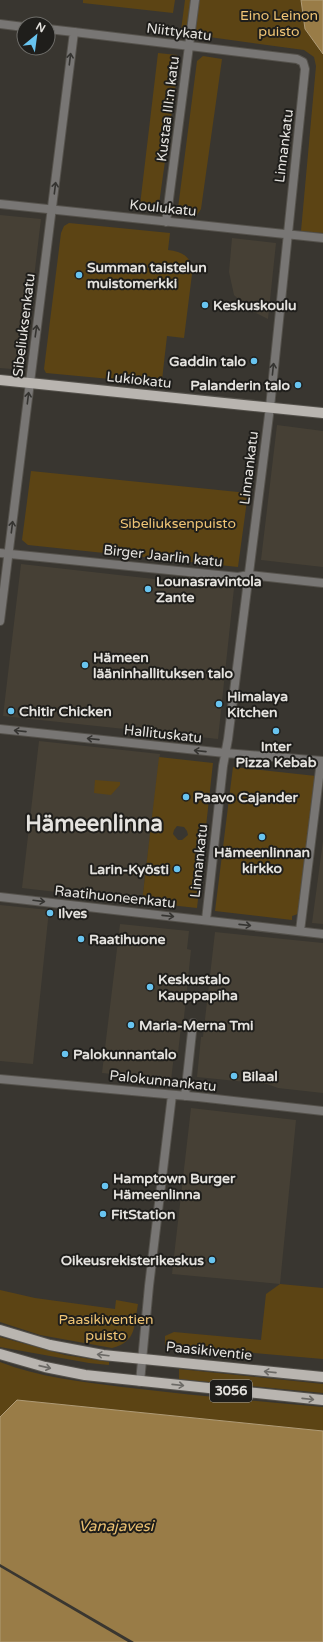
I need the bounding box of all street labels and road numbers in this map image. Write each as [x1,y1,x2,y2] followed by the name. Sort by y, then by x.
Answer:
[146,20,212,44] street label: Niittykatu
[153,55,183,163] street label: Kustaa III:n katu
[271,108,297,184] street label: Linnankatu
[129,196,197,220] street label: Koulukatu
[9,272,39,378] street label: Sibeliuksenkatu
[106,368,172,392] street label: Lukiokatu
[236,430,262,506] street label: Linnankatu
[103,541,223,571] street label: Birger Jaarlin katu
[123,721,203,747] street label: Hallituskatu
[187,823,211,899] street label: Linnankatu
[54,882,176,912] street label: Raatihuoneenkatu
[109,1067,217,1095] street label: Palokunnankatu
[165,1338,253,1364] street label: Paasikiventie
[210,1380,252,1402] road number: 3056

